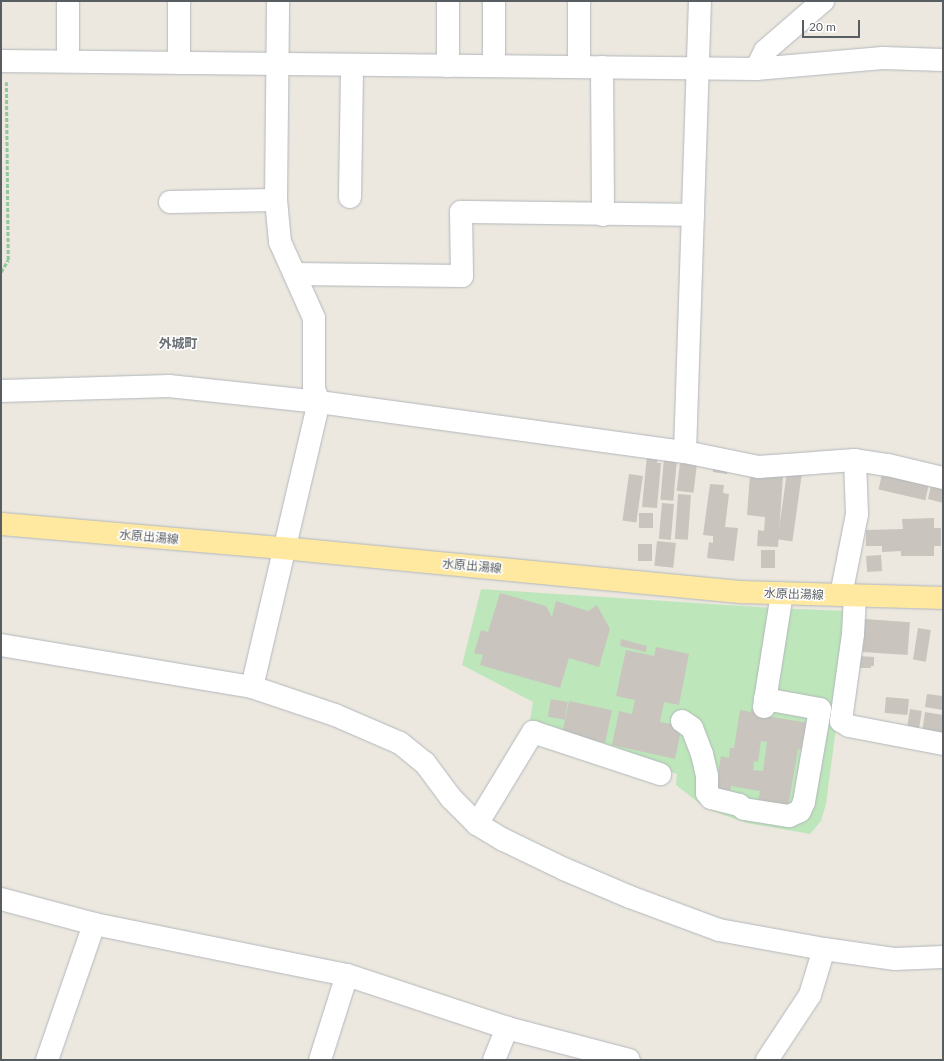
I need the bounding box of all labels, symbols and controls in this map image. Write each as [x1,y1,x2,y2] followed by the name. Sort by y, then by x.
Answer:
[804,12,862,38] scale bar
[809,19,836,34] text: 20 m
[159,335,197,351] district label: 外城町
[118,527,180,547] street label: 水原出湯線
[441,556,503,576] street label: 水原出湯線
[764,586,824,602] street label: 水原出湯線

